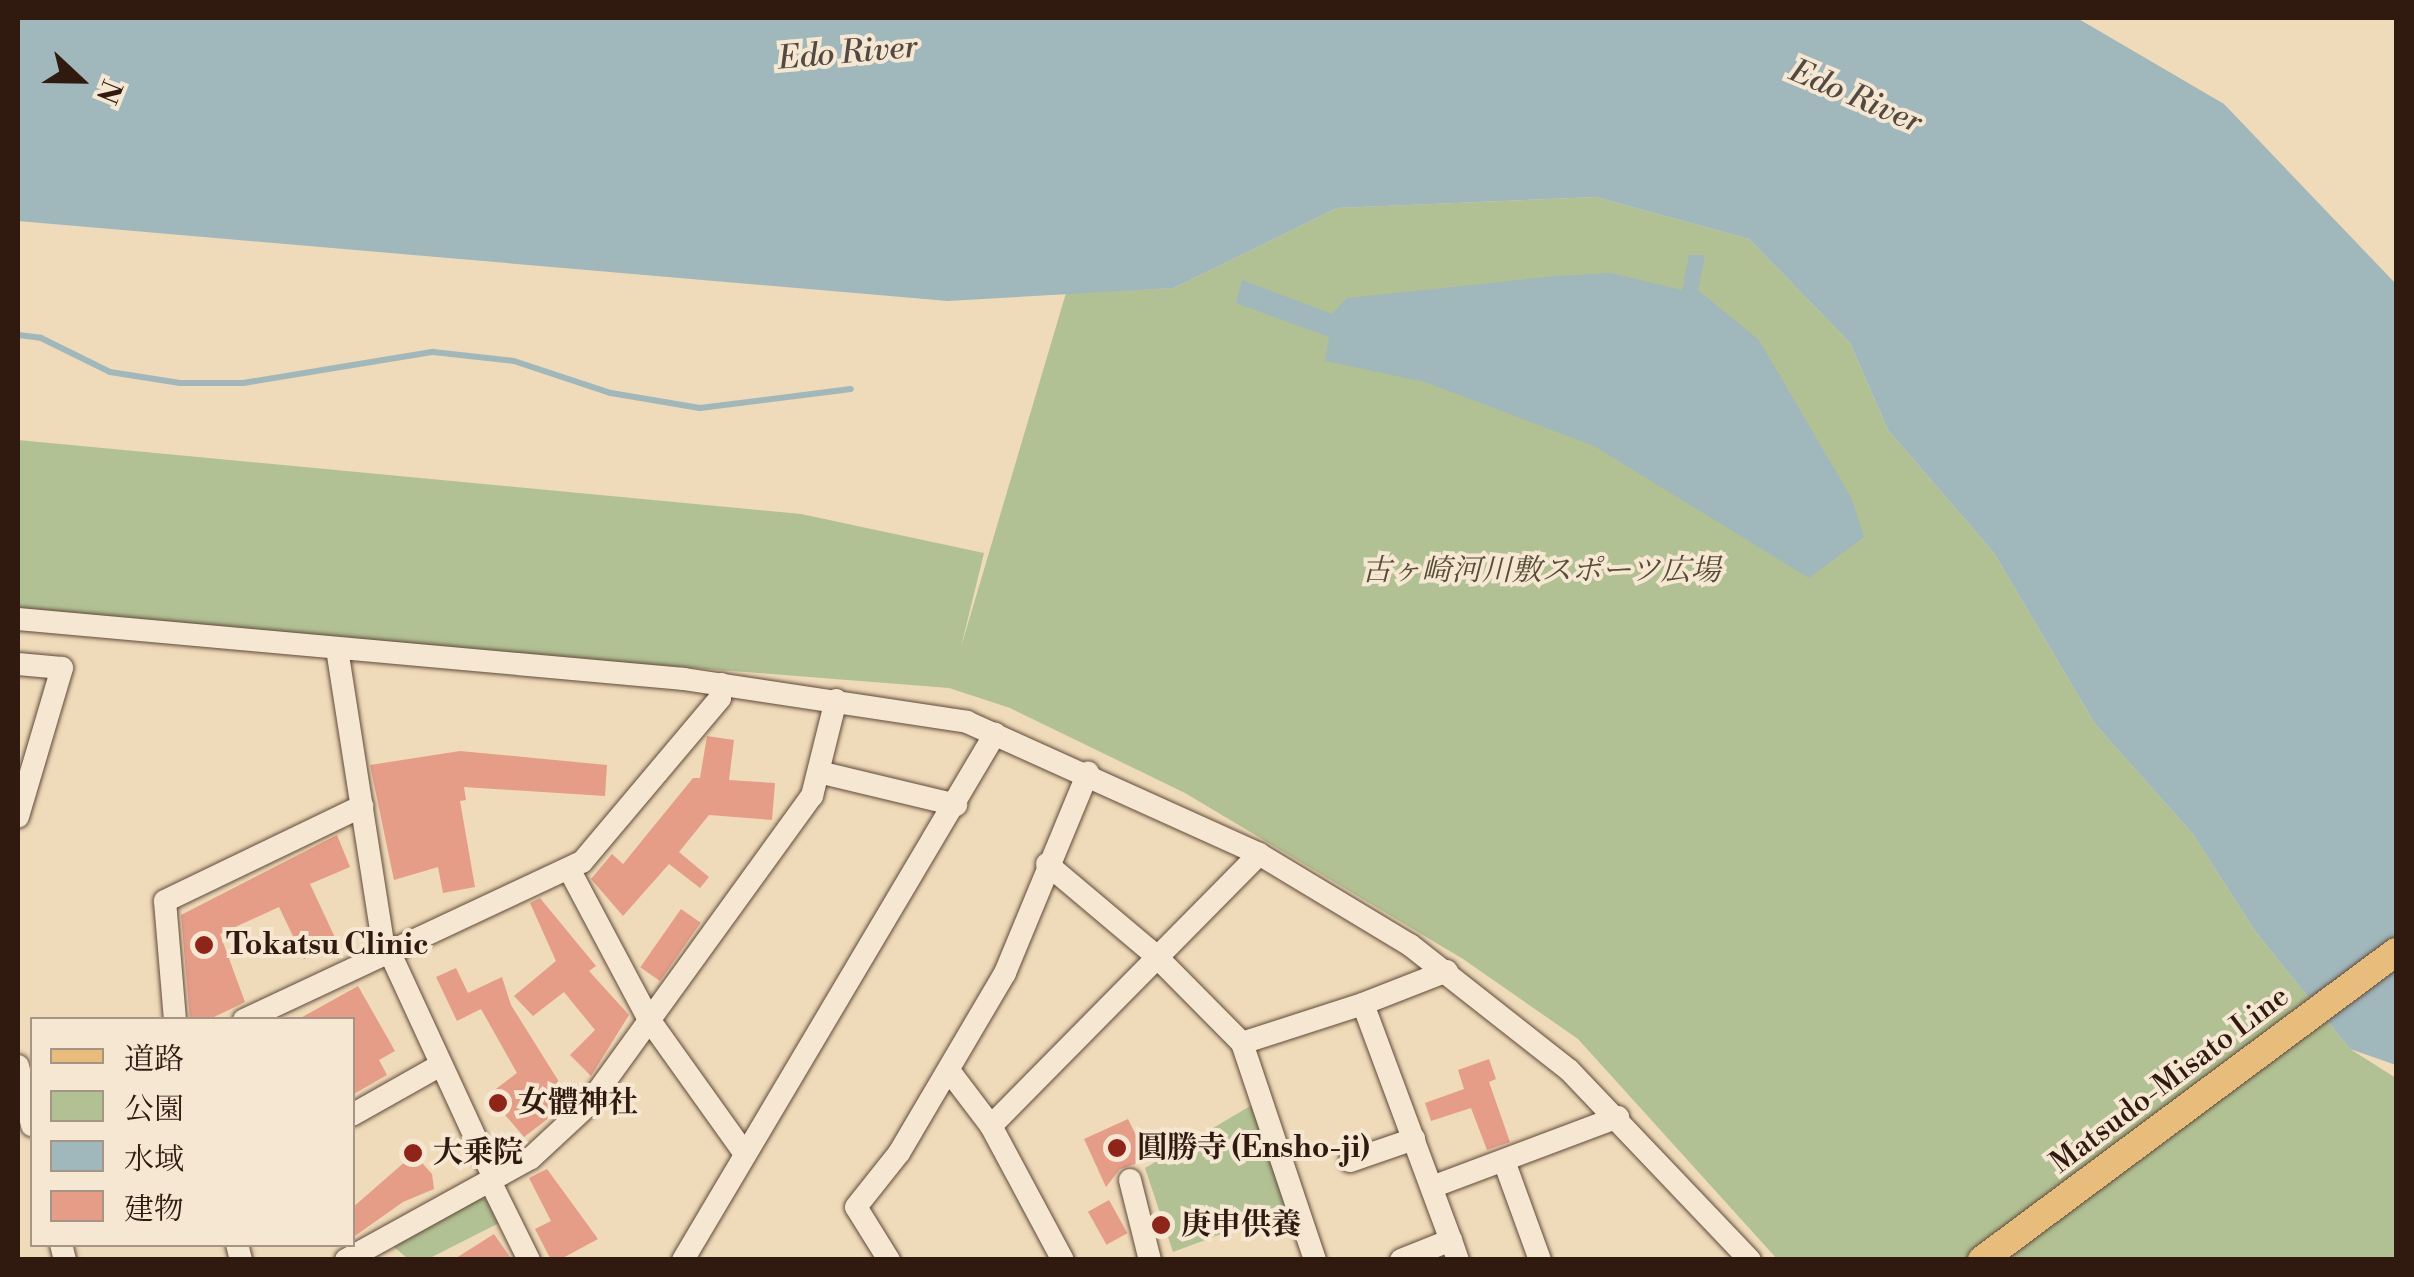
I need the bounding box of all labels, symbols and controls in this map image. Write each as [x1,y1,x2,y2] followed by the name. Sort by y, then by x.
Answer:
[777,28,919,78] water label: Edo River
[30,30,130,130] north arrow
[1784,52,1928,142] water label: Edo River
[88,75,129,108] text: N
[1361,553,1721,589] park label: 古ヶ崎河川敷スポーツ広場
[226,927,429,963] place label: Tokatsu Clinic
[191,932,217,958] marker: Tokatsu Clinic
[2044,979,2296,1181] street label: Matsudo-Misato Line
[30,1017,355,1247] legend
[124,1041,184,1079] text: 道路
[518,1085,638,1121] place label: 女體神社
[124,1091,184,1129] text: 公園
[487,1092,509,1114] marker: 女體神社
[1137,1130,1370,1166] place label: 圓勝寺 (Ensho-ji)
[433,1135,523,1171] place label: 大乗院
[1106,1137,1128,1159] marker: 圓勝寺 (Ensho-ji)
[124,1141,184,1179] text: 水域
[402,1142,424,1164] marker: 大乗院
[124,1191,184,1229] text: 建物
[1181,1207,1301,1243] place label: 庚申供養
[1150,1214,1172,1236] marker: 庚申供養

